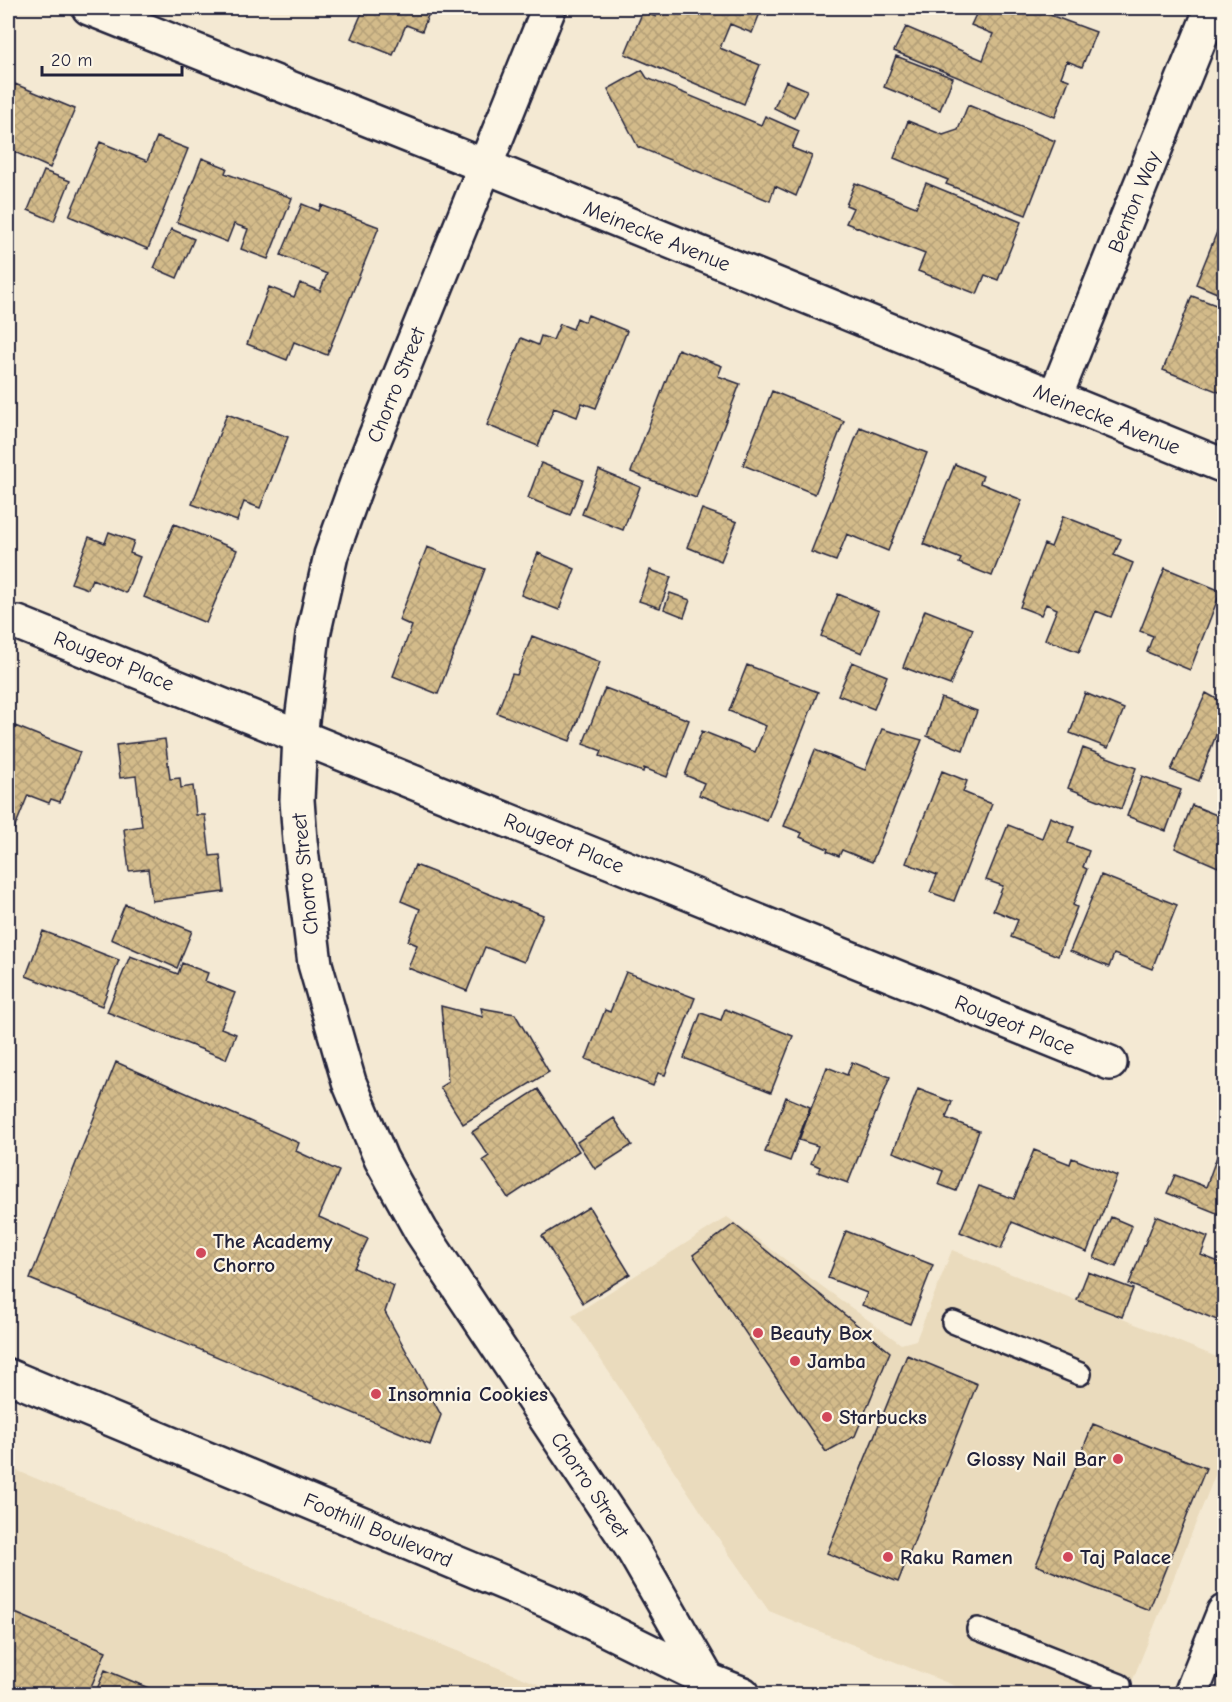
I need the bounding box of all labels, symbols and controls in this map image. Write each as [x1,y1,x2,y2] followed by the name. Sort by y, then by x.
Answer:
[42,39,182,77] scale bar
[51,50,92,71] text: 20 m
[1103,147,1165,256] street label: Benton Way
[580,196,734,276] street label: Meinecke Avenue
[362,323,430,446] street label: Chorro Street
[1030,379,1184,459] street label: Meinecke Avenue
[50,626,178,696] street label: Rougeot Place
[500,808,628,878] street label: Rougeot Place
[287,811,323,936] street label: Chorro Street
[951,990,1079,1060] street label: Rougeot Place
[213,1229,333,1277] place label: The Academy Chorro
[194,1246,208,1260] marker: The Academy Chorro
[770,1321,873,1345] place label: Beauty Box
[751,1326,765,1340] marker: Beauty Box
[807,1349,866,1373] place label: Jamba
[788,1354,802,1368] marker: Jamba
[388,1382,548,1406] place label: Insomnia Cookies
[369,1387,383,1401] marker: Insomnia Cookies
[839,1405,927,1429] place label: Starbucks
[820,1410,834,1424] marker: Starbucks
[546,1428,635,1543] street label: Chorro Street
[967,1447,1107,1471] place label: Glossy Nail Bar
[1111,1452,1125,1466] marker: Glossy Nail Bar
[300,1488,456,1572] street label: Foothill Boulevard
[900,1545,1013,1569] place label: Raku Ramen
[1080,1545,1171,1569] place label: Taj Palace
[881,1550,895,1564] marker: Raku Ramen
[1061,1550,1075,1564] marker: Taj Palace

